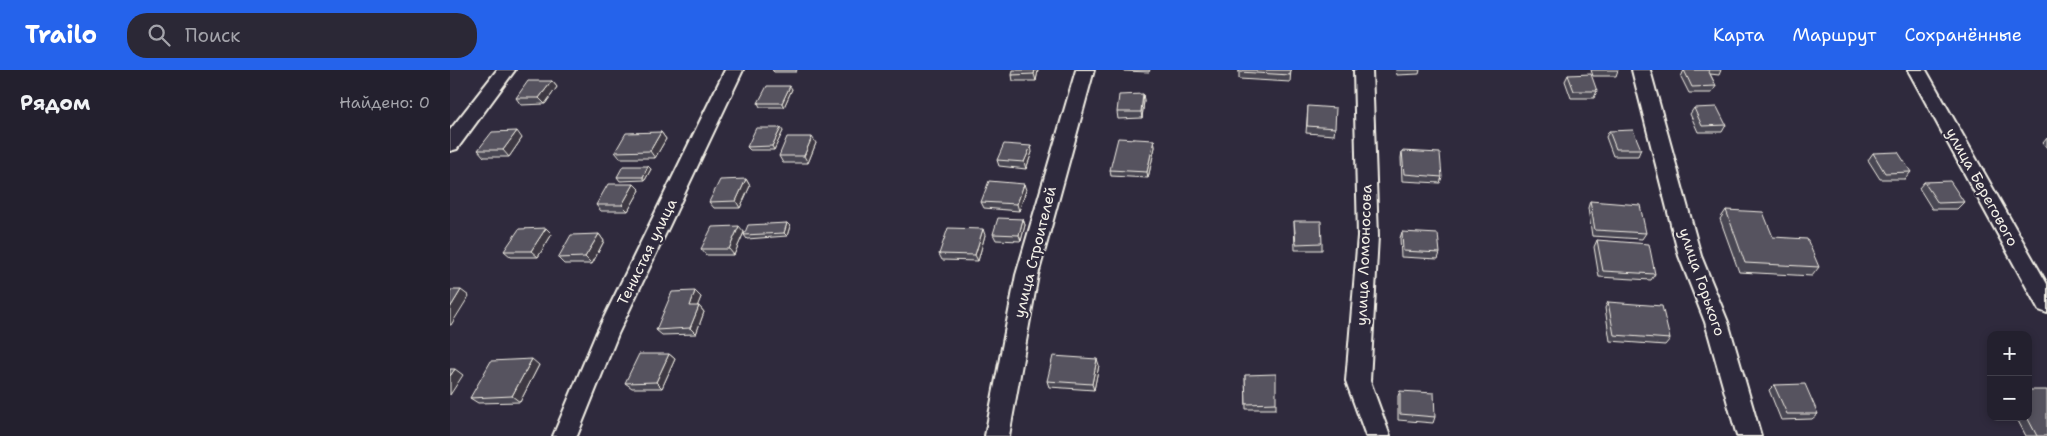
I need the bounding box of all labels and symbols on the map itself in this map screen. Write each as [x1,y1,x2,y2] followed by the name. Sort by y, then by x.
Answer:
[1941,124,2023,250] street label: улица Берегового
[1352,183,1376,326] street label: улица Ломоносова
[1009,184,1061,320] street label: улица Строителей
[612,195,682,309] street label: Тенистая улица
[1674,225,1730,339] street label: улица Горького

